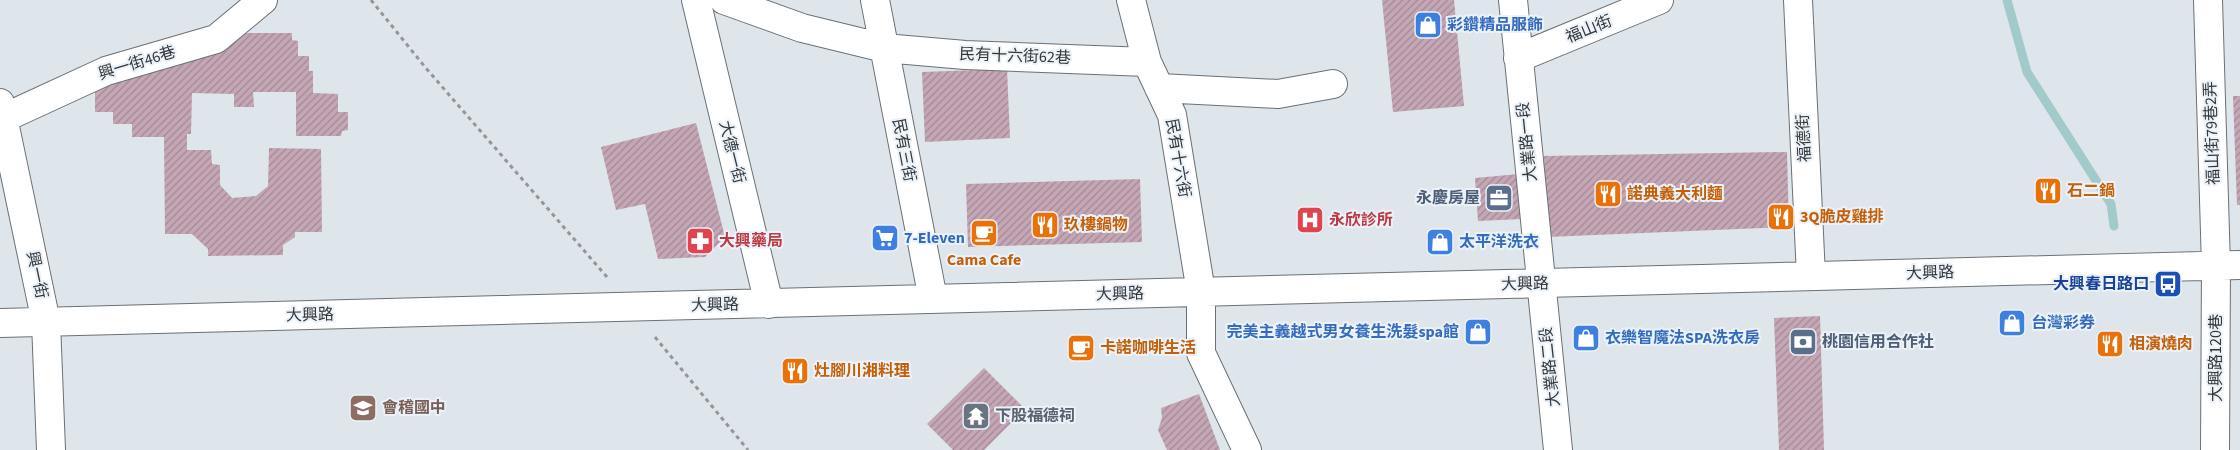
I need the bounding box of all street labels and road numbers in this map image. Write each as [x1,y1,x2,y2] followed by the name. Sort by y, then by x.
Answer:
[1563,10,1615,48] street label: 福山街
[96,41,178,85] street label: 興一街46巷
[959,43,1071,69] street label: 民有十六街62巷
[2199,81,2225,185] street label: 福山街79巷2弄
[1512,101,1542,183] street label: 大業路一段
[1792,113,1816,163] street label: 福德街
[887,116,921,184] street label: 民有三街
[1160,117,1196,199] street label: 民有十六街
[714,118,750,186] street label: 大德一街
[21,249,53,301] street label: 興一街
[1906,261,1954,285] street label: 大興路
[1501,273,1549,295] street label: 大興路
[1096,283,1144,305] street label: 大興路
[691,294,739,316] street label: 大興路
[286,304,334,326] street label: 大興路
[2205,314,2227,402] street label: 大興路120巷
[1535,326,1565,408] street label: 大業路二段

